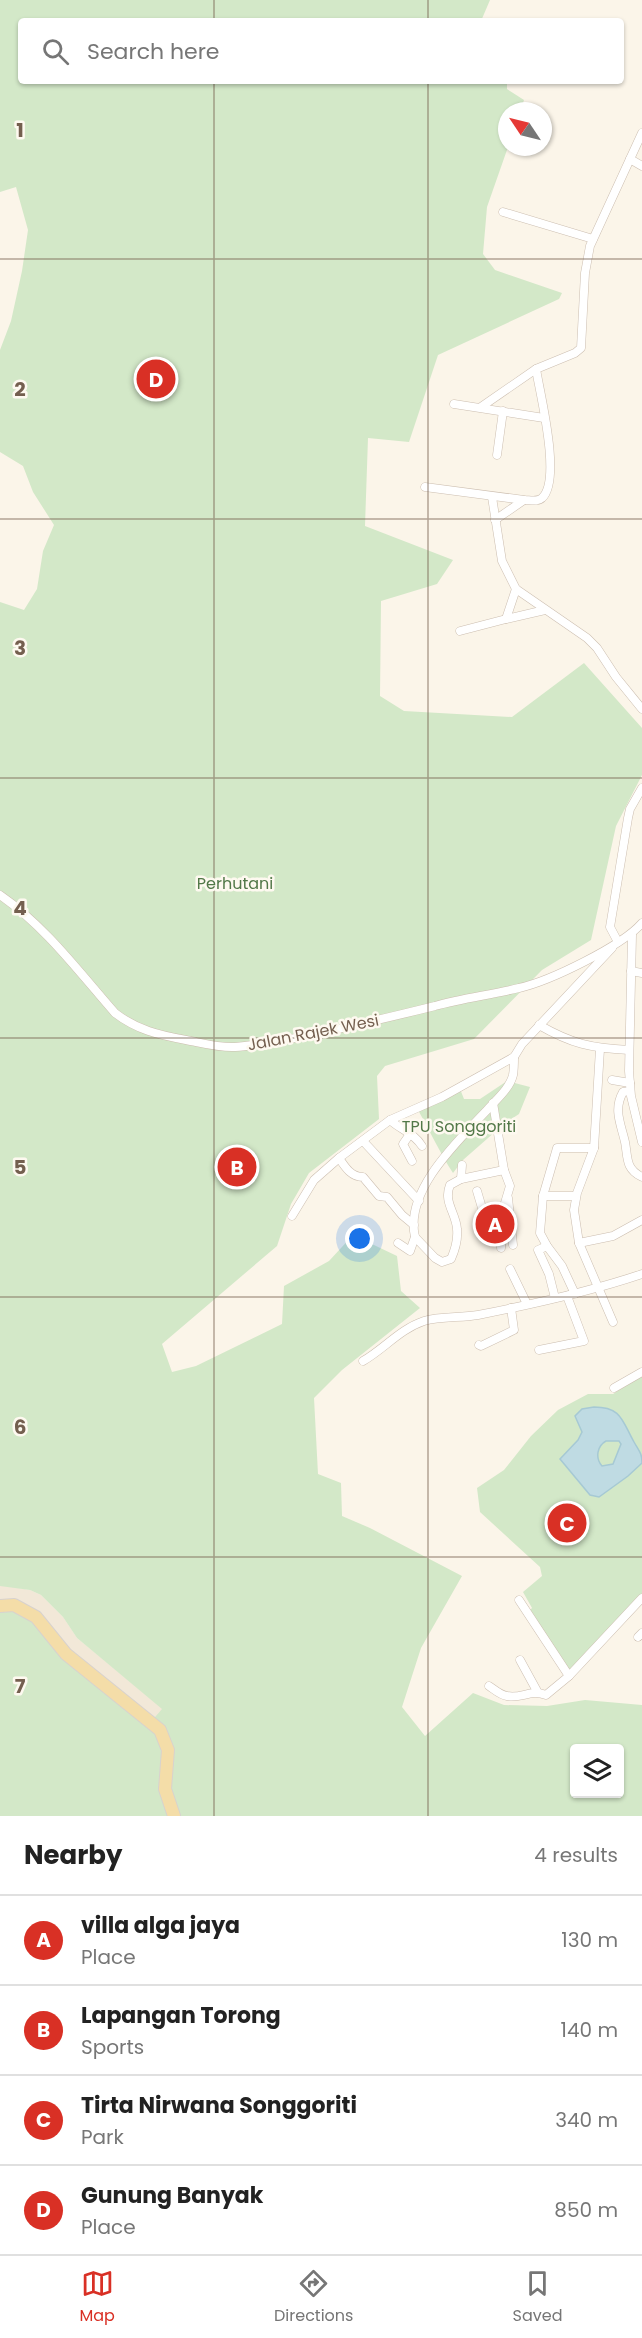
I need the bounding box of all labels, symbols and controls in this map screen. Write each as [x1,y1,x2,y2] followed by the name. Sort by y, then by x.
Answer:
[18,18,624,84] search box
[39,35,72,68] icon: search
[87,36,220,67] text: Search here
[498,102,552,156] north arrow
[16,116,24,144] text: 1
[136,356,176,401] pin: D
[14,375,26,403] text: 2
[14,634,26,662] text: 3
[197,872,273,895] park label: Perhutani
[13,894,27,922] text: 4
[245,1008,381,1057] street label: Jalan Rajek Wesi
[402,1115,516,1138] park label: TPU Songgoriti
[218,1144,256,1190] pin: B
[14,1153,27,1181] text: 5
[476,1202,514,1246] pin: A
[345,1224,374,1253] your location
[14,1413,26,1441] text: 6
[548,1500,586,1546] pin: C
[15,1672,26,1700] text: 7
[570,1744,624,1798] map controls
[570,1744,624,1798] button: layers
[24,1837,122,1873] text: Nearby
[534,1841,618,1869] text: 4 results
[81,1910,240,1941] text: villa alga jaya
[36,1926,51,1954] text: A
[561,1926,618,1954] text: 130 m
[81,1943,136,1971] text: Place
[81,2000,281,2031] text: Lapangan Torong
[37,2016,50,2044] text: B
[561,2016,618,2044] text: 140 m
[81,2033,144,2061] text: Sports
[81,2090,357,2121] text: Tirta Nirwana Songgoriti
[36,2106,51,2134] text: C
[555,2106,618,2134] text: 340 m
[81,2123,124,2151] text: Park
[81,2180,263,2211] text: Gunung Banyak
[36,2196,51,2224] text: D
[554,2196,618,2224] text: 850 m
[81,2213,136,2241] text: Place
[80,2267,115,2328] tab: Map
[274,2267,353,2328] tab: Directions
[513,2267,562,2328] tab: Saved

